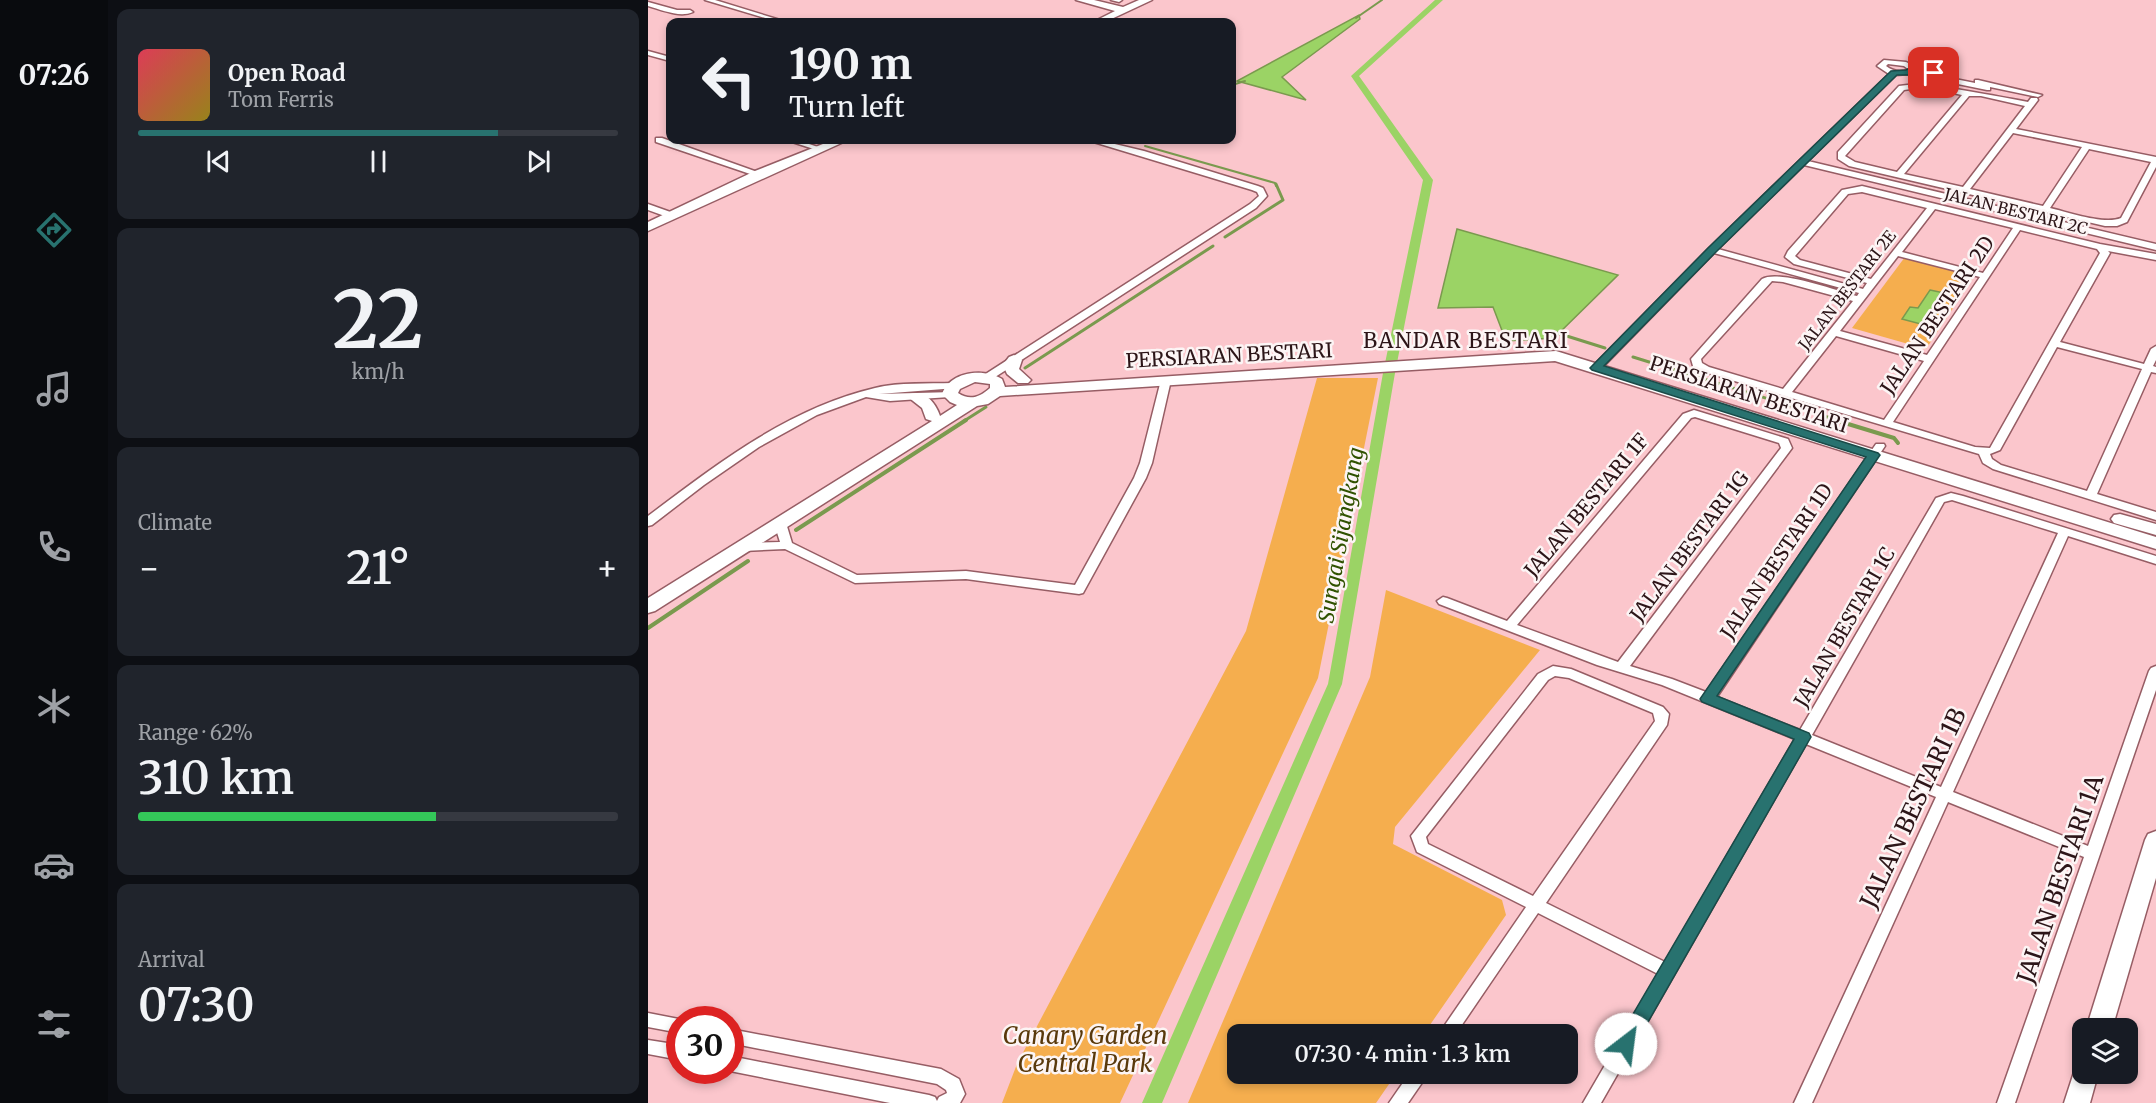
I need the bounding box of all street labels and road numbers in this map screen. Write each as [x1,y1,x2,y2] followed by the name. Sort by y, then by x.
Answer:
[1941,183,2090,238] street label: JALAN BESTARI 2C
[1793,225,1901,355] street label: JALAN BESTARI 2E
[1874,231,1999,400] street label: JALAN BESTARI 2D
[1125,337,1333,373] street label: PERSIARAN BESTARI
[1647,350,1851,438] street label: PERSIARAN BESTARI
[1518,428,1653,583] street label: JALAN BESTARI 1F
[1624,465,1754,627] street label: JALAN BESTARI 1G
[1714,478,1837,645] street label: JALAN BESTARI 1D
[1788,543,1900,712] street label: JALAN BESTARI 1C
[1853,703,1973,914] street label: JALAN BESTARI 1B
[2009,769,2111,988] street label: JALAN BESTARI 1A

